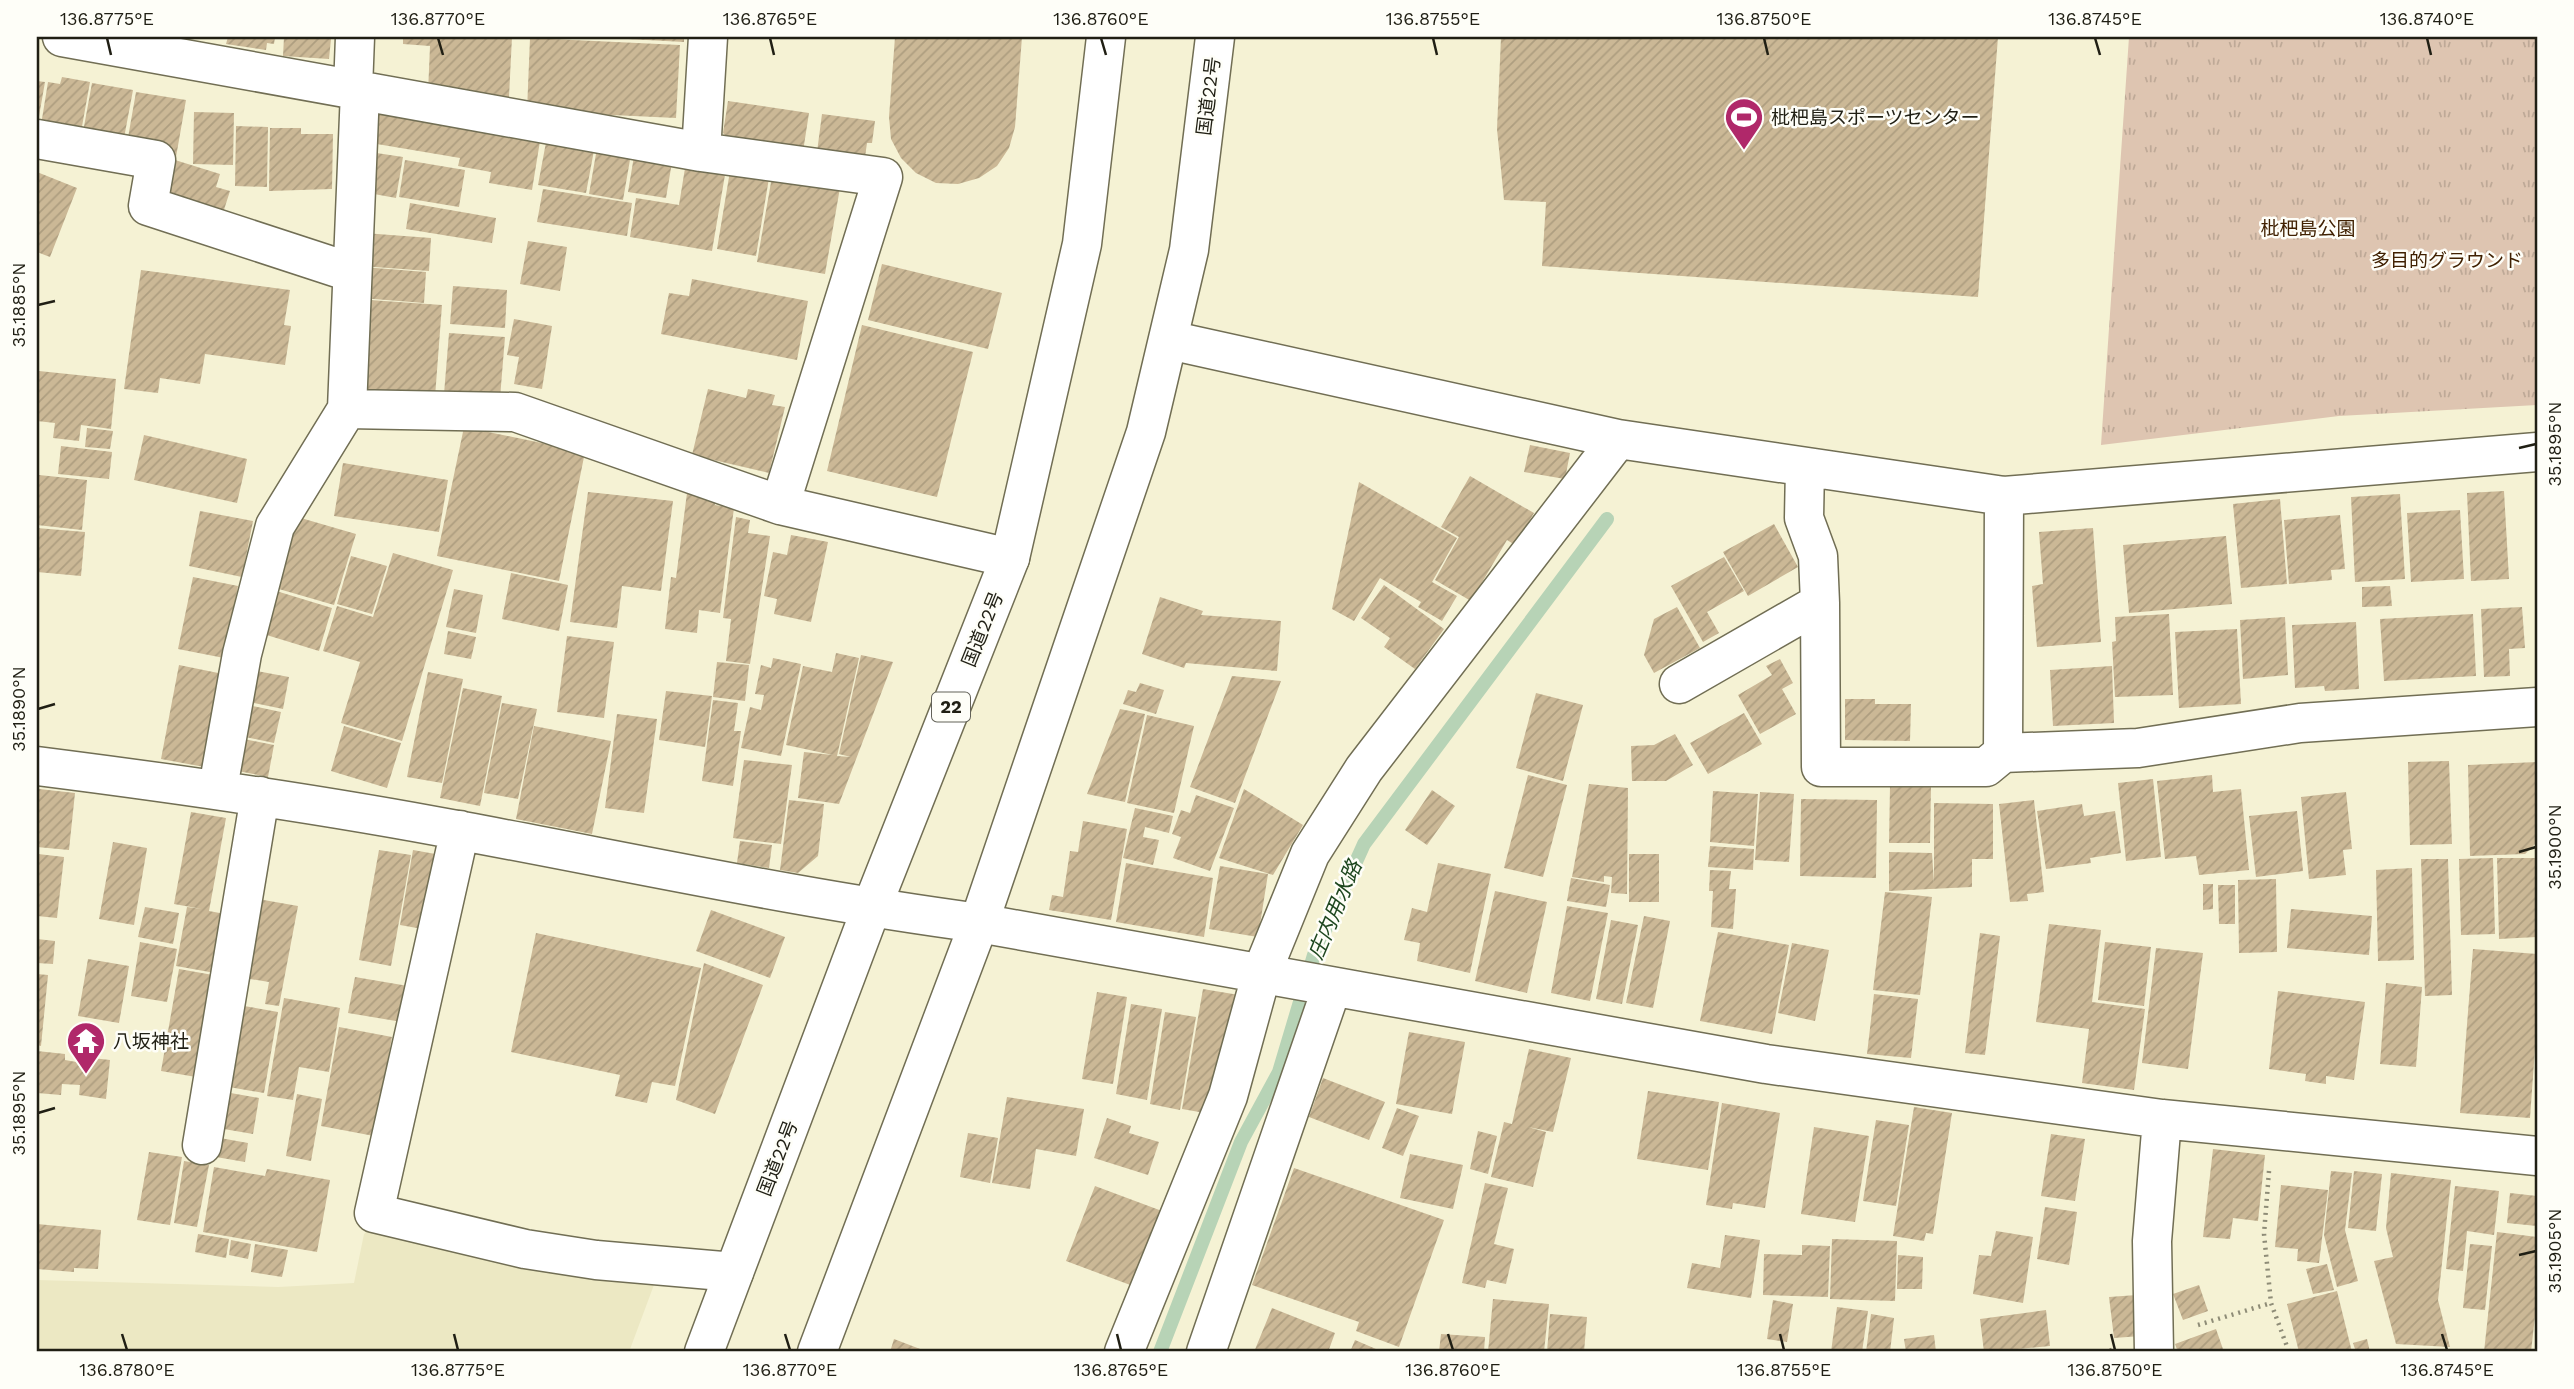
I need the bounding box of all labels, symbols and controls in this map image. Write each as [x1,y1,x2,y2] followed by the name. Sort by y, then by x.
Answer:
[60,8,154,29] text: 136.8775°E
[391,8,485,29] text: 136.8770°E
[723,8,817,29] text: 136.8765°E
[1053,8,1149,29] text: 136.8760°E
[1386,8,1480,29] text: 136.8755°E
[1716,8,1812,29] text: 136.8750°E
[2048,8,2142,29] text: 136.8745°E
[2380,8,2474,29] text: 136.8740°E
[1192,55,1225,137] street label: 国道22号
[1723,96,1765,151] sports icon: 枇杷島スポーツセンター
[1771,106,1980,129] place label: 枇杷島スポーツセンター
[2260,217,2356,240] park label: 枇杷島公園
[2371,249,2523,272] park label: 多目的グラウンド
[8,263,29,347] text: 35.1885°N
[2544,402,2565,486] text: 35.1895°N
[957,588,1008,670] street label: 国道22号
[8,666,29,752] text: 35.1890°N
[932,692,970,722] road number: 22
[2544,804,2565,890] text: 35.1900°N
[1303,855,1367,963] water label: 庄内用水路
[65,1020,107,1075] temple icon: 八坂神社
[113,1030,189,1053] place label: 八坂神社
[8,1071,29,1155] text: 35.1895°N
[753,1117,802,1199] street label: 国道22号
[2544,1209,2565,1293] text: 35.1905°N
[79,1359,175,1380] text: 136.8780°E
[411,1359,505,1380] text: 136.8775°E
[743,1359,837,1380] text: 136.8770°E
[1074,1359,1168,1380] text: 136.8765°E
[1405,1359,1501,1380] text: 136.8760°E
[1737,1359,1831,1380] text: 136.8755°E
[2067,1359,2163,1380] text: 136.8750°E
[2400,1359,2494,1380] text: 136.8745°E

